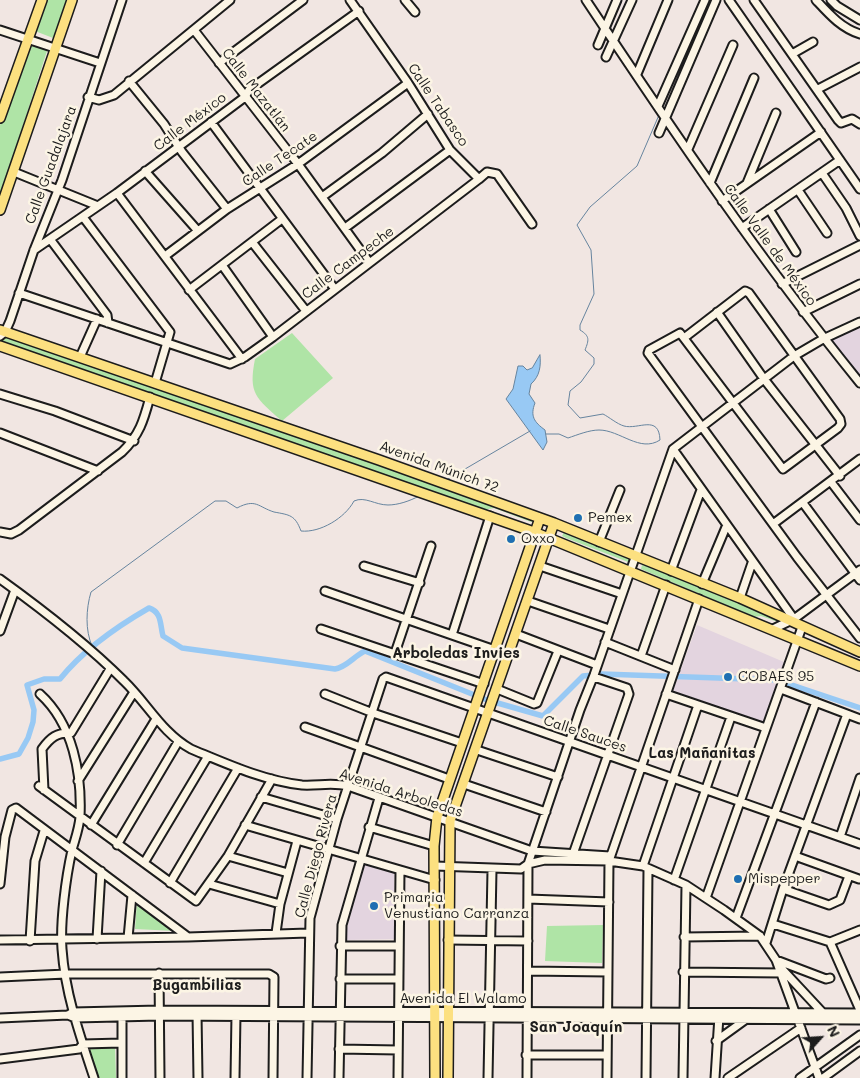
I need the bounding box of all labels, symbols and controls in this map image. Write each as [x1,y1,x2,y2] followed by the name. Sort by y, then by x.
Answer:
[218,45,294,135] street label: Calle Mazatlán
[404,60,472,150] street label: Calle Tabasco
[150,89,230,155] street label: Calle México
[22,104,80,226] street label: Calle Guadalajara
[239,128,321,190] street label: Calle Tecate
[720,181,820,309] street label: Calle Valle de México
[299,223,397,303] street label: Calle Campeche
[377,438,501,496] street label: Avenida Múnich 72
[588,510,632,526] place label: Pemex
[572,512,584,524] marker: Pemex
[521,531,555,547] place label: Oxxo
[505,533,517,545] marker: Oxxo
[392,644,520,662] district label: Arboledas Invies
[738,669,814,685] place label: COBAES 95
[722,671,734,683] marker: COBAES 95
[541,712,629,756] street label: Calle Sauces
[648,744,756,762] district label: Las Mañanitas
[337,765,465,821] street label: Avenida Arboledas
[291,792,341,920] street label: Calle Diego Rivera
[748,871,821,887] place label: Mispepper
[732,873,744,885] marker: Mispepper
[384,890,529,922] place label: Primaria Venustiano Carranza
[368,900,380,912] marker: Primaria Venustiano Carranza
[152,976,242,994] district label: Bugambilias
[399,991,527,1007] street label: Avenida El Walamo
[795,1013,845,1063] north arrow
[530,1018,622,1036] district label: San Joaquín
[823,1022,845,1040] text: N

